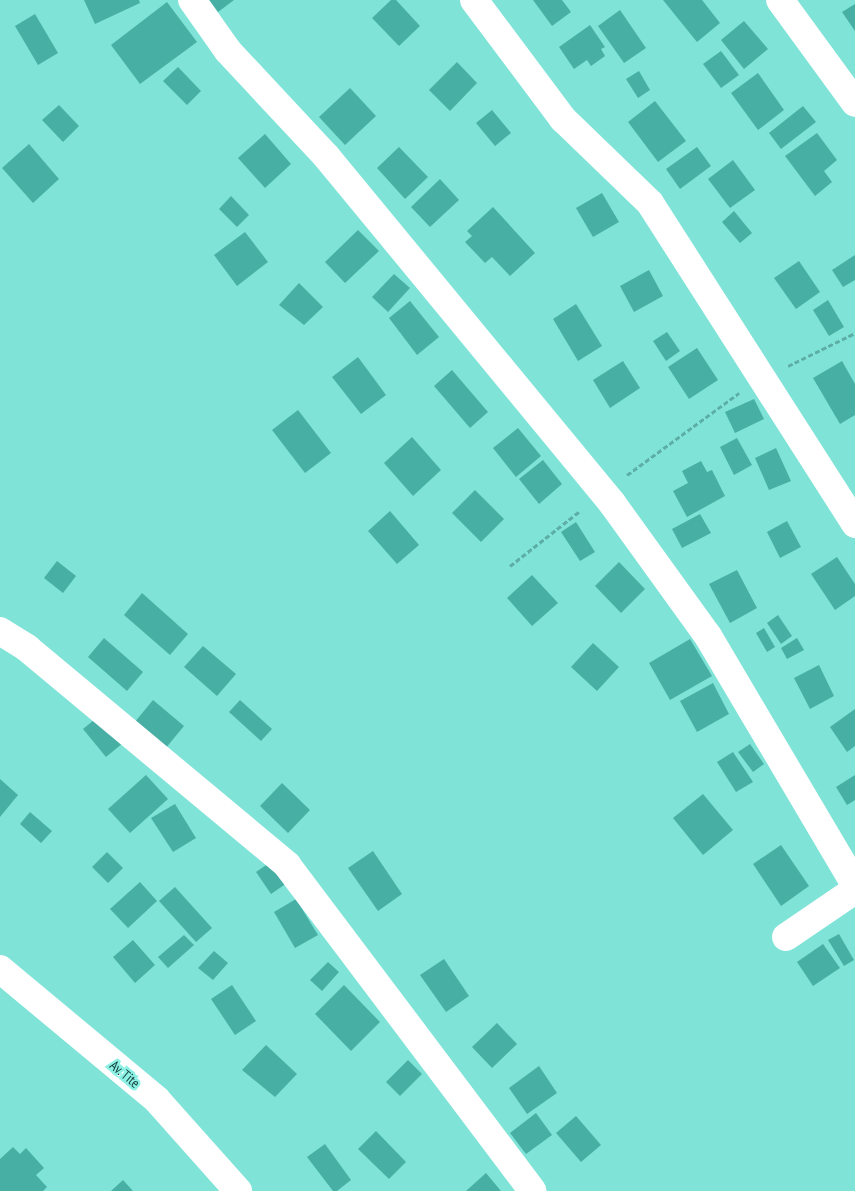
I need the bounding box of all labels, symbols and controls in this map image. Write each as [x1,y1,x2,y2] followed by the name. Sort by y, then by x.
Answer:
[106,1056,144,1092] street label: Av. Tite

